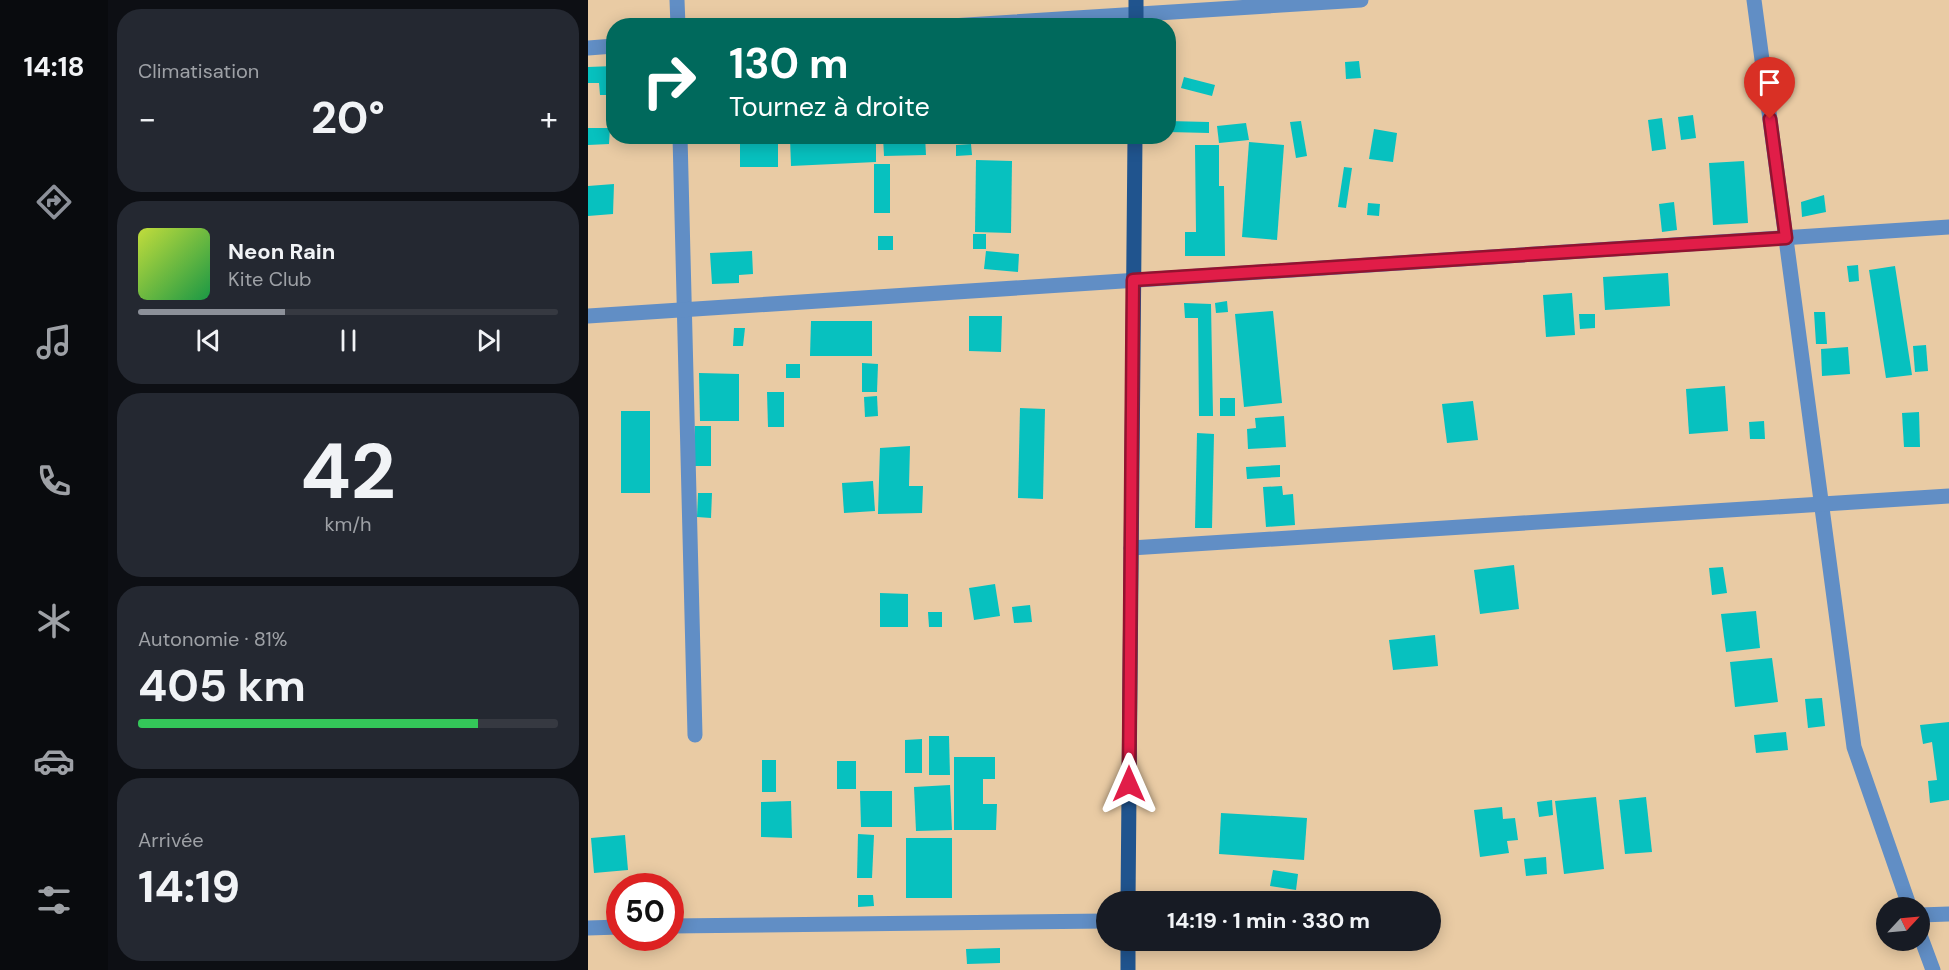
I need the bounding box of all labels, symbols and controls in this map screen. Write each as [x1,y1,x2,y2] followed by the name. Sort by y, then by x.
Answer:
[729,36,849,91] text: 130 m
[630,42,708,120] icon: right
[23,49,85,84] text: 14:18
[1744,57,1795,119] pin
[138,58,259,84] text: Climatisation
[1753,66,1786,99] icon: arrive
[311,88,385,147] text: 20°
[729,89,930,124] text: Tournez à droite
[138,97,156,140] text: −
[540,97,558,140] text: +
[33,181,75,223] icon: directions
[228,237,335,266] text: Neon Rain
[228,266,312,292] text: Kite Club
[33,321,75,363] icon: music
[192,324,225,357] icon: previous
[332,324,365,357] icon: pause
[472,324,505,357] icon: next
[300,421,396,522] text: 42
[33,460,75,502] icon: phone
[324,511,372,537] text: km/h
[33,600,75,642] icon: climate
[138,626,288,652] text: Autonomie · 81%
[138,656,306,715] text: 405 km
[33,740,75,782] icon: car
[1097,752,1161,816] position arrow
[138,827,204,853] text: Arrivée
[138,857,240,916] text: 14:19
[606,873,684,951] speed limit sign: 50
[33,879,75,921] icon: filters
[1876,897,1930,951] north arrow
[1876,897,1930,951] map controls
[1167,906,1370,935] text: 14:19 · 1 min · 330 m

